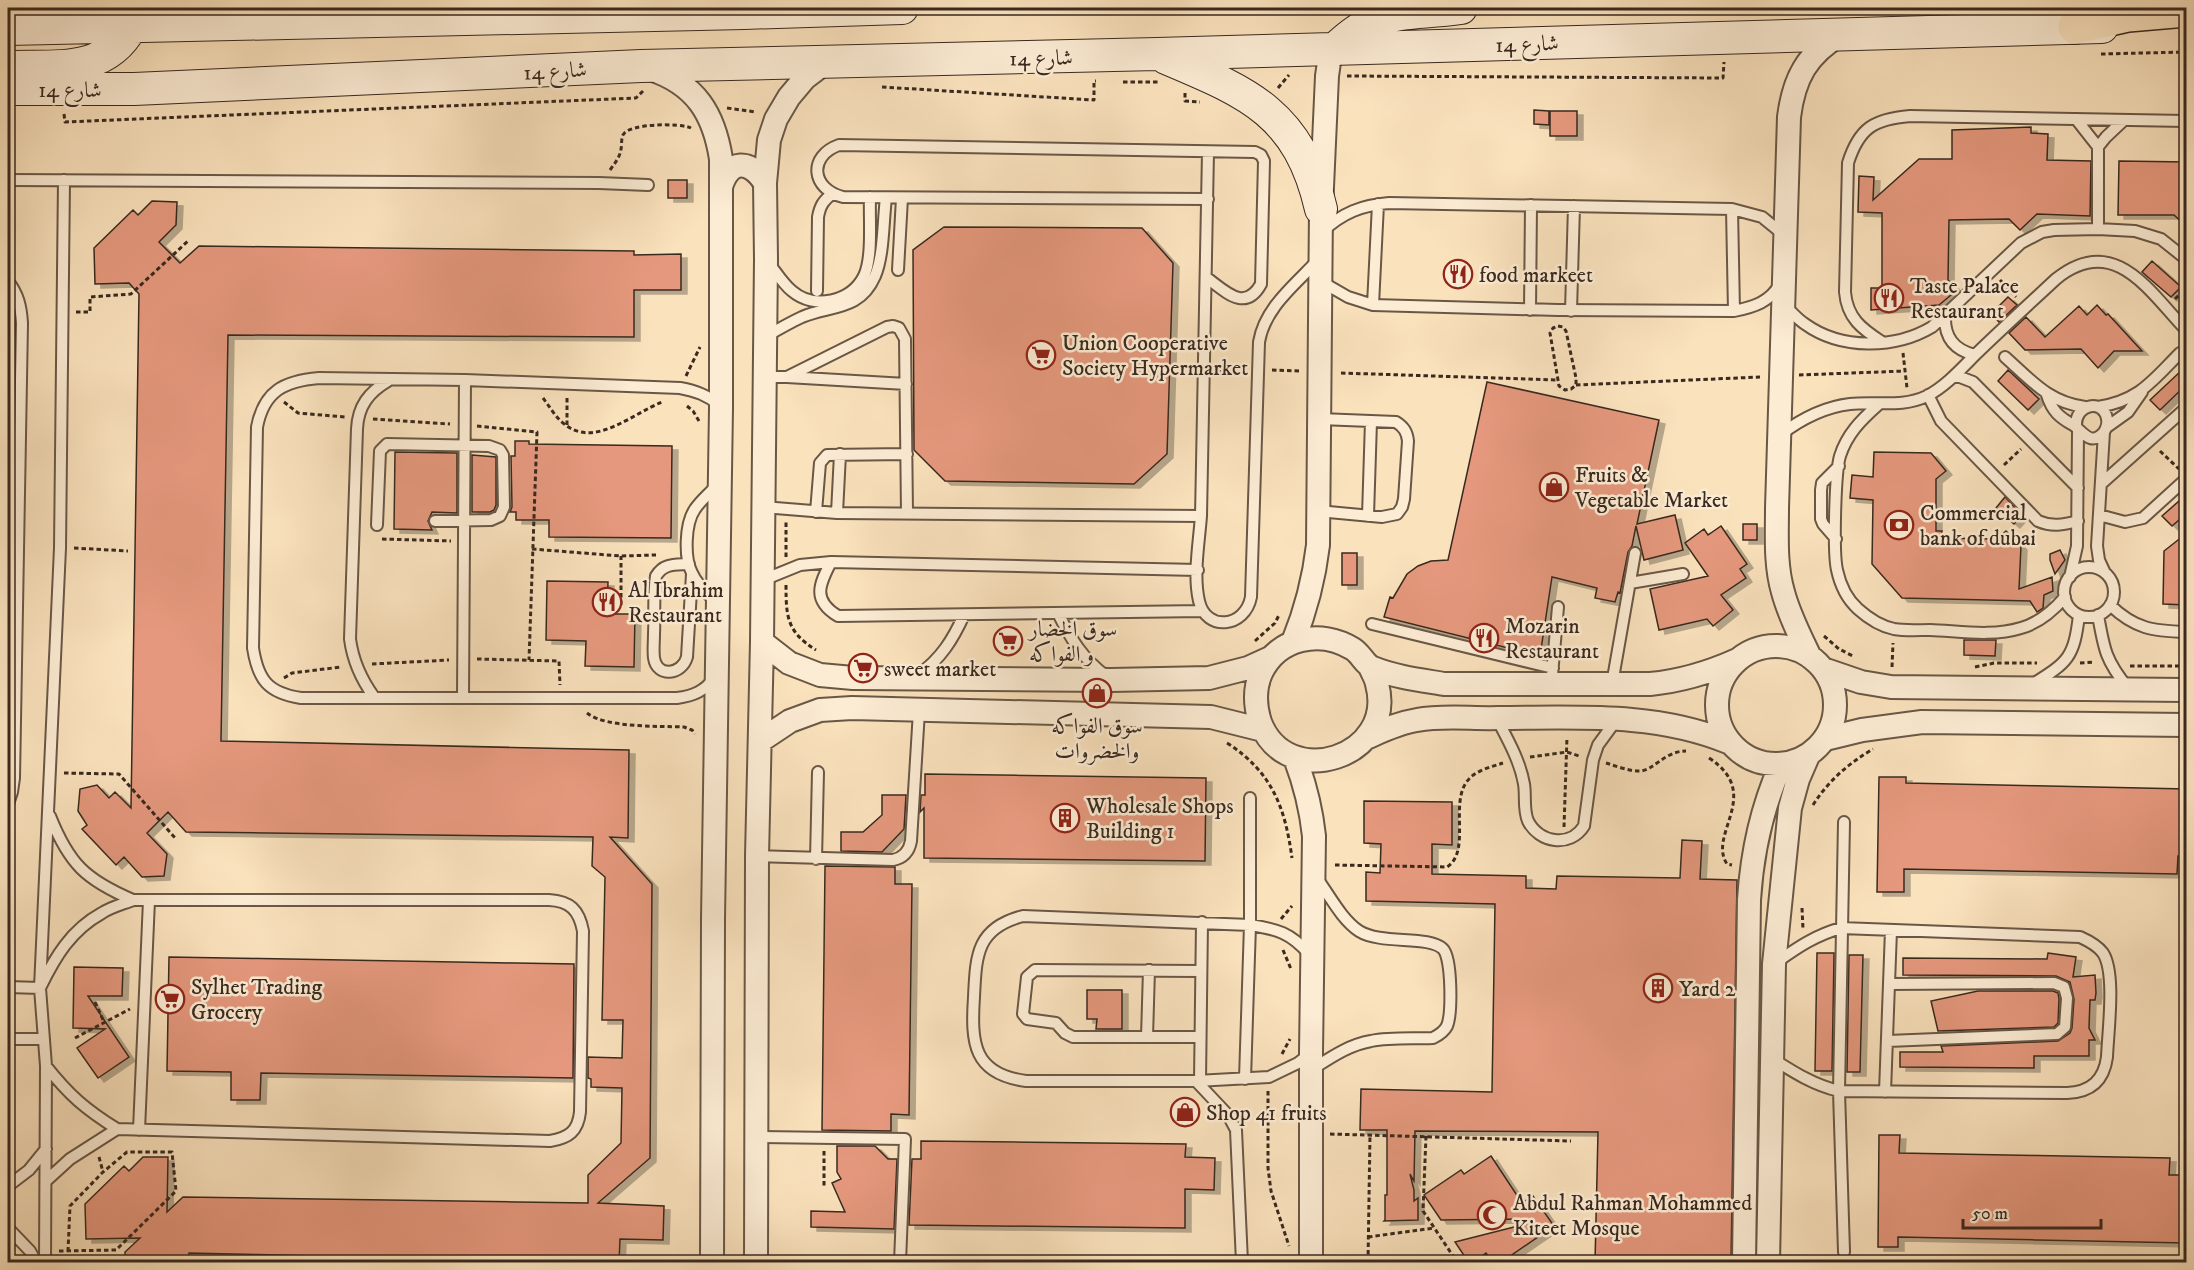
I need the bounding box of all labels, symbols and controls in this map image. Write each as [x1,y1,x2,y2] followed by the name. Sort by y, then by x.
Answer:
[1495,30,1559,63] street label: شارع 14
[1009,44,1073,77] street label: شارع 14
[523,56,588,91] street label: شارع 14
[38,77,102,108] street label: شارع 14
[1442,258,1474,290] restaurant icon: food markeet
[1479,262,1593,289] place label: food markeet
[1910,273,2019,325] place label: Taste Palace Restaurant
[1873,282,1905,314] restaurant icon: Taste Palace Restaurant
[1062,330,1248,382] place label: Union Cooperative Society Hypermarket
[1025,339,1057,371] supermarket icon: Union Cooperative Society Hypermarket
[1574,462,1728,514] place label: Fruits & Vegetable Market
[1538,471,1570,503] shop icon: Fruits & Vegetable Market
[1920,500,2036,552] place label: Commercial bank of dubai
[1883,509,1915,541] bank icon: Commercial bank of dubai
[628,577,724,629] place label: Al Ibrahim Restaurant
[591,586,623,618] restaurant icon: Al Ibrahim Restaurant
[1505,613,1599,665] place label: Mozarin Restaurant
[1027,616,1117,668] place label: سوق الخضار و الفواكه
[1468,622,1500,654] restaurant icon: Mozarin Restaurant
[992,625,1024,657] supermarket icon: سوق الخضار و الفواكه
[847,652,879,684] supermarket icon: sweet market
[884,656,996,683] place label: sweet market
[1081,677,1113,709] shop icon: سوق الفواكه والخضروات
[1051,712,1143,765] place label: سوق الفواكه والخضروات
[1085,793,1234,845] place label: Wholesale Shops Building 1
[1049,802,1081,834] building icon: Wholesale Shops Building 1
[1642,972,1674,1004] building icon: Yard 2
[191,974,322,1026] place label: Sylhet Trading Grocery
[1679,976,1736,1003] place label: Yard 2
[154,983,186,1015] supermarket icon: Sylhet Trading Grocery
[1169,1096,1201,1128] shop icon: Shop 41 fruits
[1206,1100,1327,1127] place label: Shop 41 fruits
[1513,1190,1752,1242] place label: Abdul Rahman Mohammed Kiteet Mosque
[1963,1192,2101,1230] scale bar
[1476,1199,1508,1231] mosque icon: Abdul Rahman Mohammed Kiteet Mosque
[1972,1203,2008,1225] text: 50 m

